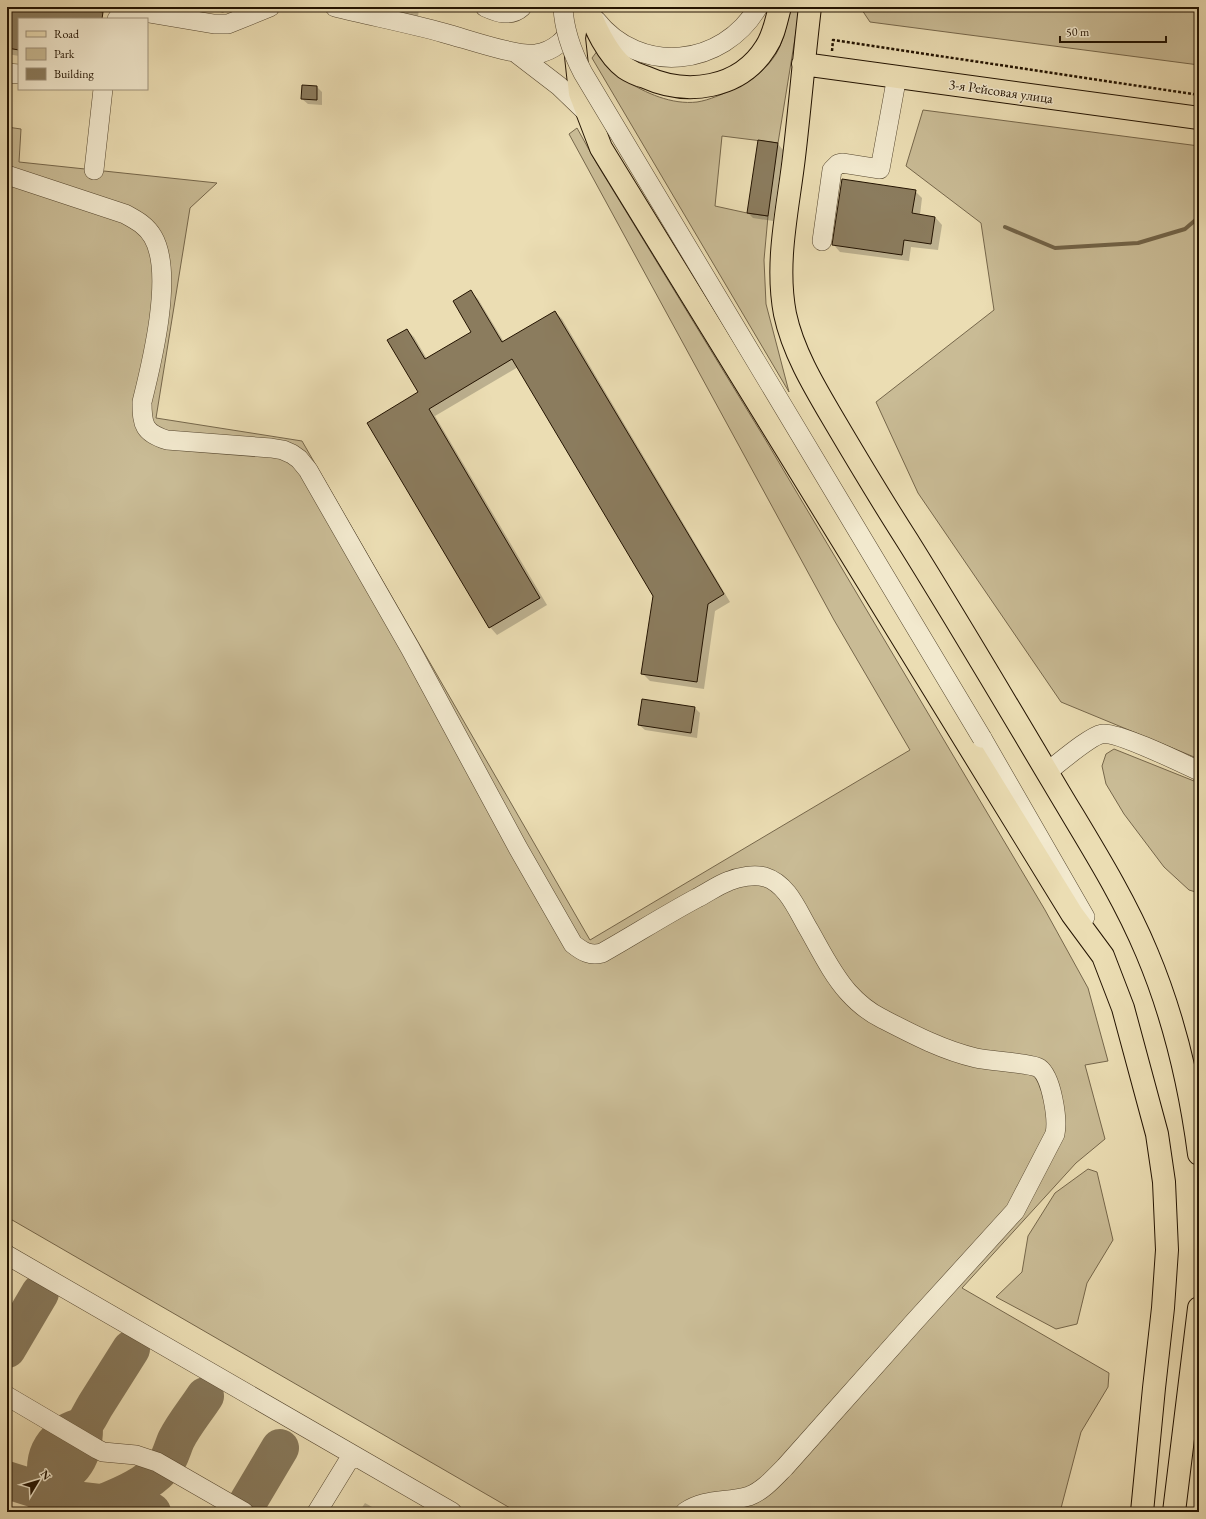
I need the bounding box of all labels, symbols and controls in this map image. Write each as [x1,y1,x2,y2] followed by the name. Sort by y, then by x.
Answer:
[18,18,148,90] legend
[1060,18,1166,44] scale bar
[1066,24,1090,40] text: 50 m
[54,26,80,42] text: Road
[54,46,75,62] text: Park
[54,66,95,82] text: Building
[948,75,1055,107] street label: 3-я Рейсовая улица
[18,1461,58,1501] north arrow
[38,1467,54,1483] text: N

